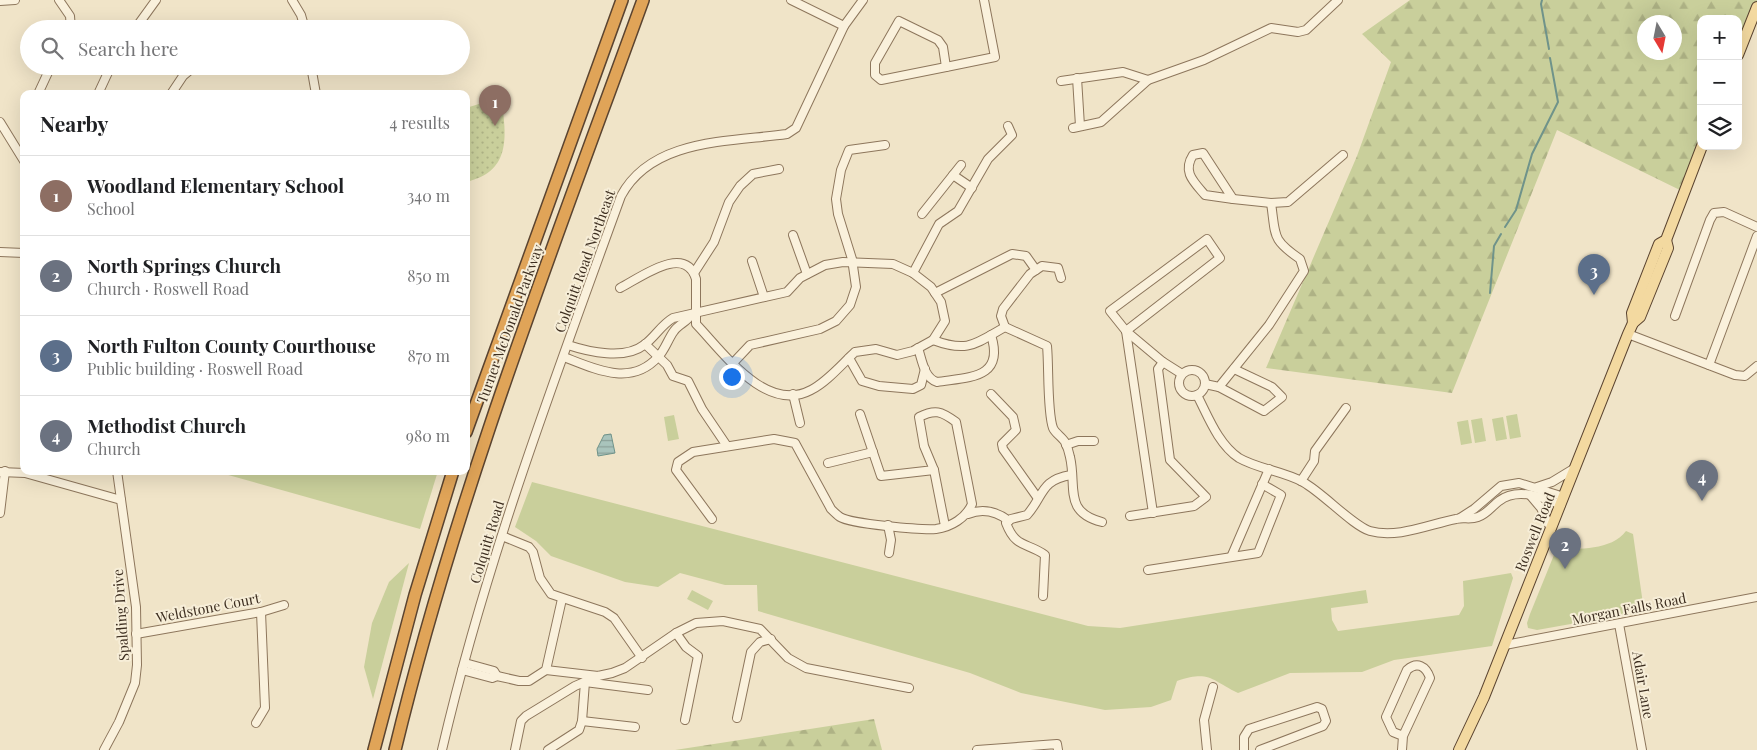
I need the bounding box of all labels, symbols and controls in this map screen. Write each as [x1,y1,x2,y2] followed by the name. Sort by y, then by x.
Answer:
[1637,15,1682,60] north arrow
[1697,15,1742,150] map controls
[1697,15,1742,60] button: +
[20,20,470,75] search box
[38,34,66,62] icon: search
[78,35,178,61] text: Search here
[1697,60,1742,105] button: −
[479,85,511,126] pin: 1
[1697,105,1742,150] button: layers
[40,109,109,137] text: Nearby
[389,112,450,133] text: 4 results
[87,172,344,198] text: Woodland Elementary School
[53,185,59,206] text: 1
[407,185,450,206] text: 340 m
[550,186,620,335] street label: Colquitt Road Northeast
[87,198,135,219] text: School
[472,242,547,406] street label: Turner McDonald Parkway
[87,252,281,278] text: North Springs Church
[1578,254,1610,295] pin: 3
[52,265,60,286] text: 2
[407,265,450,286] text: 850 m
[87,278,249,299] text: Church · Roswell Road
[87,332,376,358] text: North Fulton County Courthouse
[52,345,60,366] text: 3
[407,345,450,366] text: 870 m
[87,358,303,379] text: Public building · Roswell Road
[719,364,745,390] your location
[87,412,246,438] text: Methodist Church
[52,425,60,446] text: 4
[406,425,450,446] text: 980 m
[87,438,141,459] text: Church
[1686,460,1718,501] pin: 4
[1510,489,1559,574] street label: Roswell Road
[465,498,508,586] street label: Colquitt Road
[1549,528,1581,569] pin: 2
[108,568,133,662] street label: Spalding Drive
[153,588,262,627] street label: Weldstone Court
[1570,588,1688,629] street label: Morgan Falls Road
[1628,649,1659,720] street label: Adair Lane

